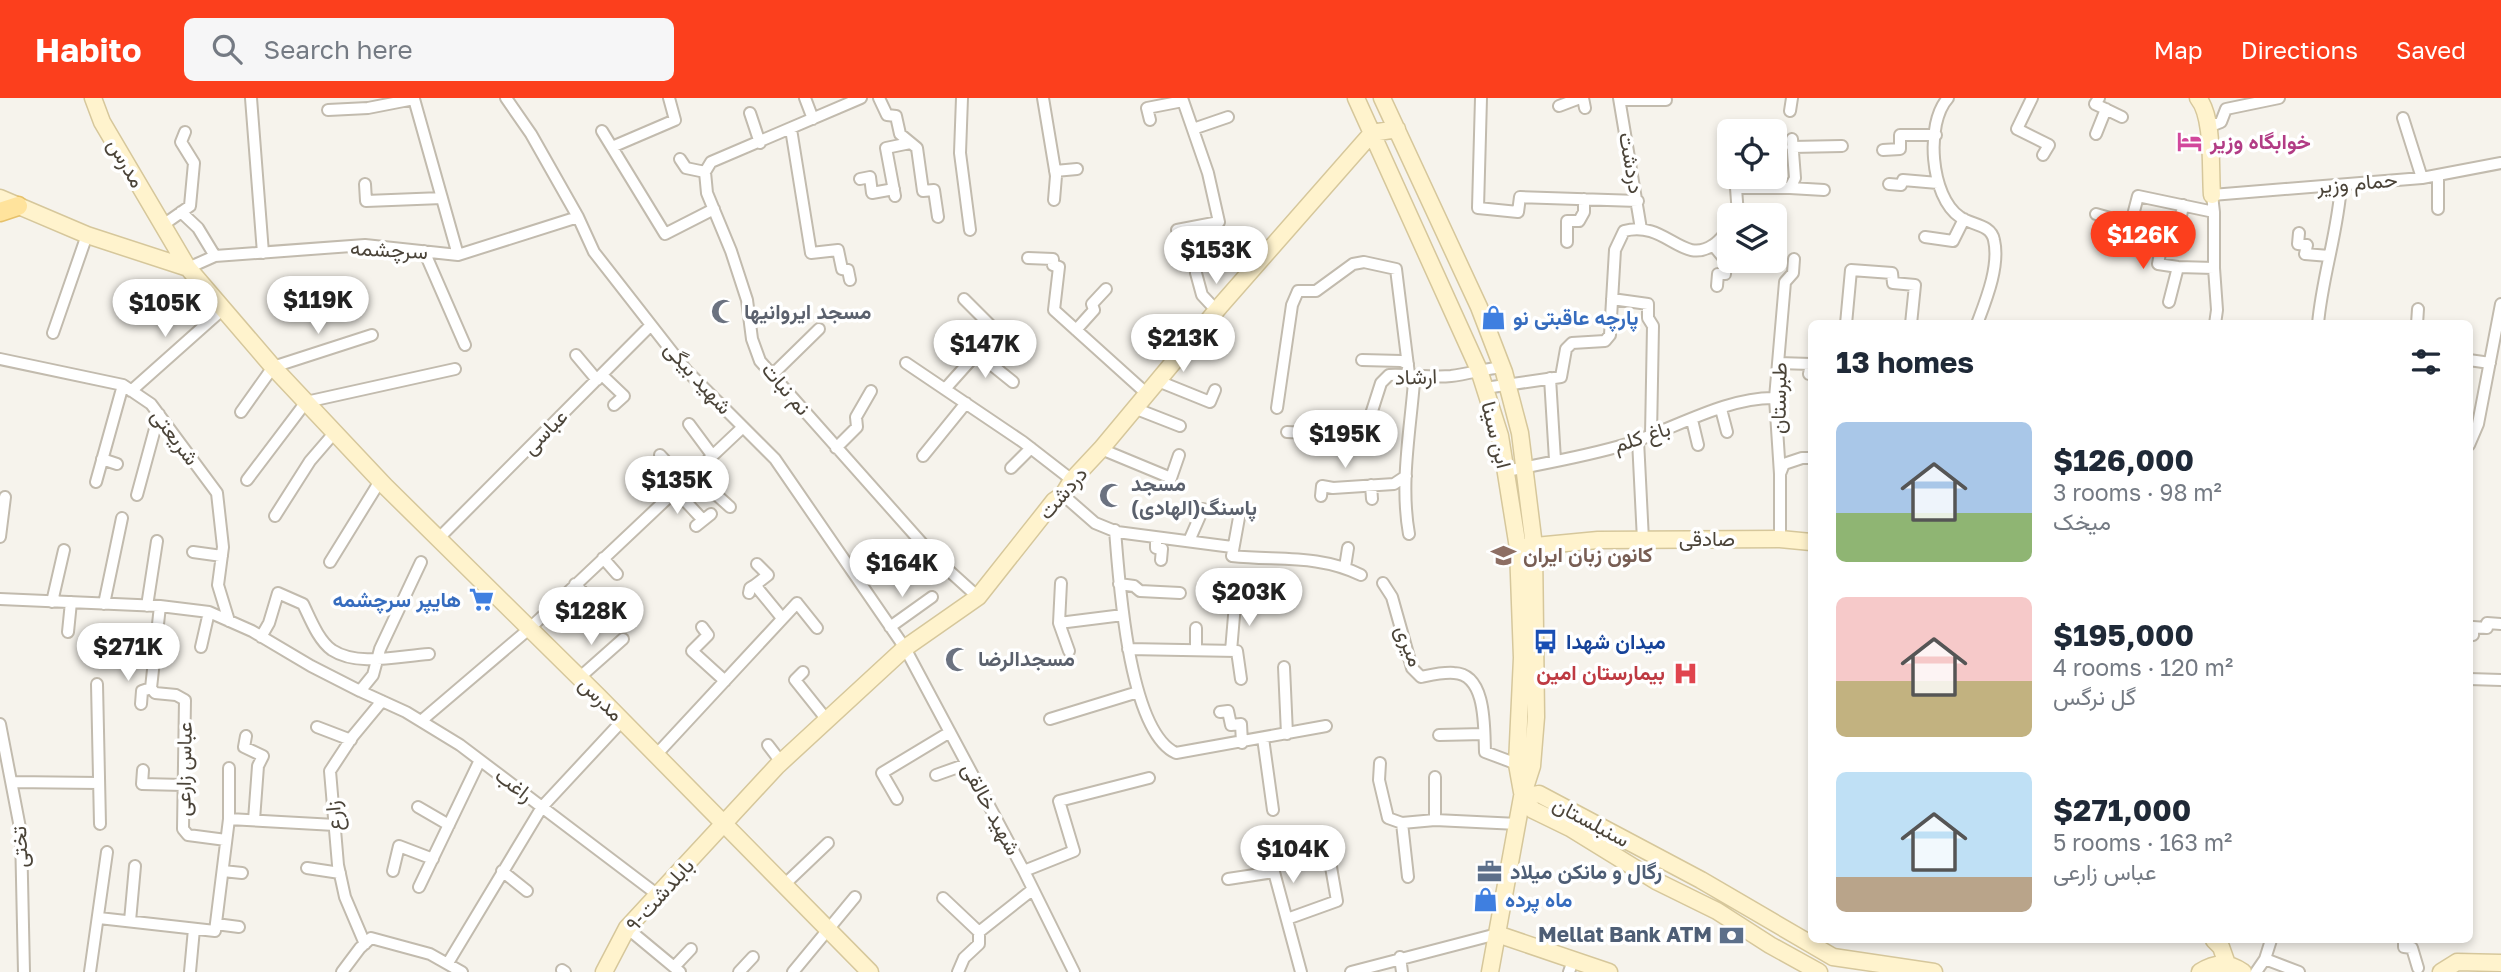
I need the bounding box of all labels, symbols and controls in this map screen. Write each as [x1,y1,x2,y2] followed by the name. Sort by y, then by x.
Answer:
[184,18,674,81] search box
[35,30,142,69] text: Habito
[208,30,246,68] icon: search
[264,34,413,65] text: Search here
[2154,35,2203,64] text: Map
[2241,35,2358,64] text: Directions
[2396,35,2466,64] text: Saved
[1717,119,1787,273] map controls
[1717,119,1787,189] button: locate
[2176,128,2204,156] hotel icon: خوابگاه وزیر
[2209,128,2311,155] place label: خوابگاه وزیر
[1613,130,1650,196] street label: دردشت
[102,133,151,192] street label: مدرس
[2314,166,2399,201] street label: حمام وزیر
[1717,203,1787,273] button: layers
[2094,212,2192,271] pin: $126K
[2107,220,2179,248] text: $126K
[1167,226,1265,286] pin: $153K
[349,234,429,266] street label: سرچشمه
[1180,235,1252,263] text: $153K
[269,276,367,336] pin: $119K
[116,280,214,339] pin: $105K
[283,285,353,313] text: $119K
[129,288,201,316] text: $105K
[710,298,738,326] mosque icon: مسجد ایروانیها
[744,298,871,325] place label: مسجد ایروانیها
[1479,304,1507,332] shop icon: پارچه عاقبتی نو
[1513,304,1639,332] place label: پارچه عاقبتی نو
[1134,314,1232,374] pin: $213K
[936,320,1034,380] pin: $147K
[1147,323,1219,351] text: $213K
[950,329,1020,357] text: $147K
[658,335,738,420] street label: شهید بیگی
[2407,343,2445,381] icon: filters
[1836,344,1974,380] text: 13 homes
[755,357,817,421] street label: نم نبات
[1394,362,1438,391] street label: ارشاد
[1764,362,1793,434] street label: طبرستان
[1476,399,1518,471] street label: ابن سینا
[145,403,206,471] street label: شریعتی
[516,403,573,460] street label: عباسی
[1296,410,1394,470] pin: $195K
[1610,415,1674,459] street label: باغ کلم
[1309,419,1381,447] text: $195K
[2053,442,2194,478] text: $126,000
[1892,450,1976,534] icon: home
[628,456,726,516] pin: $135K
[1032,461,1093,525] street label: دردشت
[641,465,713,493] text: $135K
[1131,470,1257,522] place label: مسجد پاسنگ(الهادی)
[2053,478,2222,506] text: 3 rooms · 98 m²
[1097,482,1125,510] mosque icon: مسجد پاسنگ(الهادی)
[2053,507,2111,535] text: میخک
[1679,525,1735,551] street label: صادقی
[853,540,951,599] pin: $164K
[1489,541,1517,569] school or university icon: کانون زبان ایران
[1523,541,1653,568] place label: کانون زبان ایران
[866,548,938,576] text: $164K
[1200,568,1298,628] pin: $203K
[1211,577,1287,605] text: $203K
[332,586,461,614] place label: هایپر سرچشمه
[467,586,495,614] supermarket icon: هایپر سرچشمه
[542,588,640,647] pin: $128K
[555,596,627,624] text: $128K
[2053,617,2194,653] text: $195,000
[1389,621,1430,670] street label: میری
[79,624,177,683] pin: $271K
[1892,625,1976,709] icon: home
[1532,628,1560,656] bus stop icon: میدان شهدا
[1566,628,1666,655] place label: میدان شهدا
[93,632,163,660] text: $271K
[944,645,972,673] mosque icon: مسجدالرضا
[978,645,1075,672] place label: مسجدالرضا
[2053,653,2233,681] text: 4 rooms · 120 m²
[1536,659,1665,686] place label: بیمارستان امین
[1671,659,1699,687] hospital icon: بیمارستان امین
[573,670,630,727] street label: مدرس
[2053,682,2136,710] text: گل نرگس
[169,721,198,816] street label: عباس زارعی
[956,758,1027,860] street label: شهید خالقی
[490,761,539,808] street label: راغب
[1549,790,1634,852] street label: سنبلستان
[2053,792,2191,828] text: $271,000
[319,799,349,833] street label: زارع
[1892,800,1976,884] icon: home
[5,825,33,869] street label: تختی
[1244,826,1342,885] pin: $104K
[2053,828,2232,856] text: 5 rooms · 163 m²
[1256,834,1330,862] text: $104K
[620,852,699,936] street label: ۹-بابلدشت
[2053,857,2157,885] text: عباس زارعی
[1476,858,1504,886] office icon: رگال و مانکن میلاد
[1510,858,1662,885] place label: رگال و مانکن میلاد
[1471,886,1499,914] shop icon: ماه پرده
[1505,886,1572,914] place label: ماه پرده
[1538,921,1712,947] place label: Mellat Bank ATM
[1718,921,1746,949] bank icon: Mellat Bank ATM

